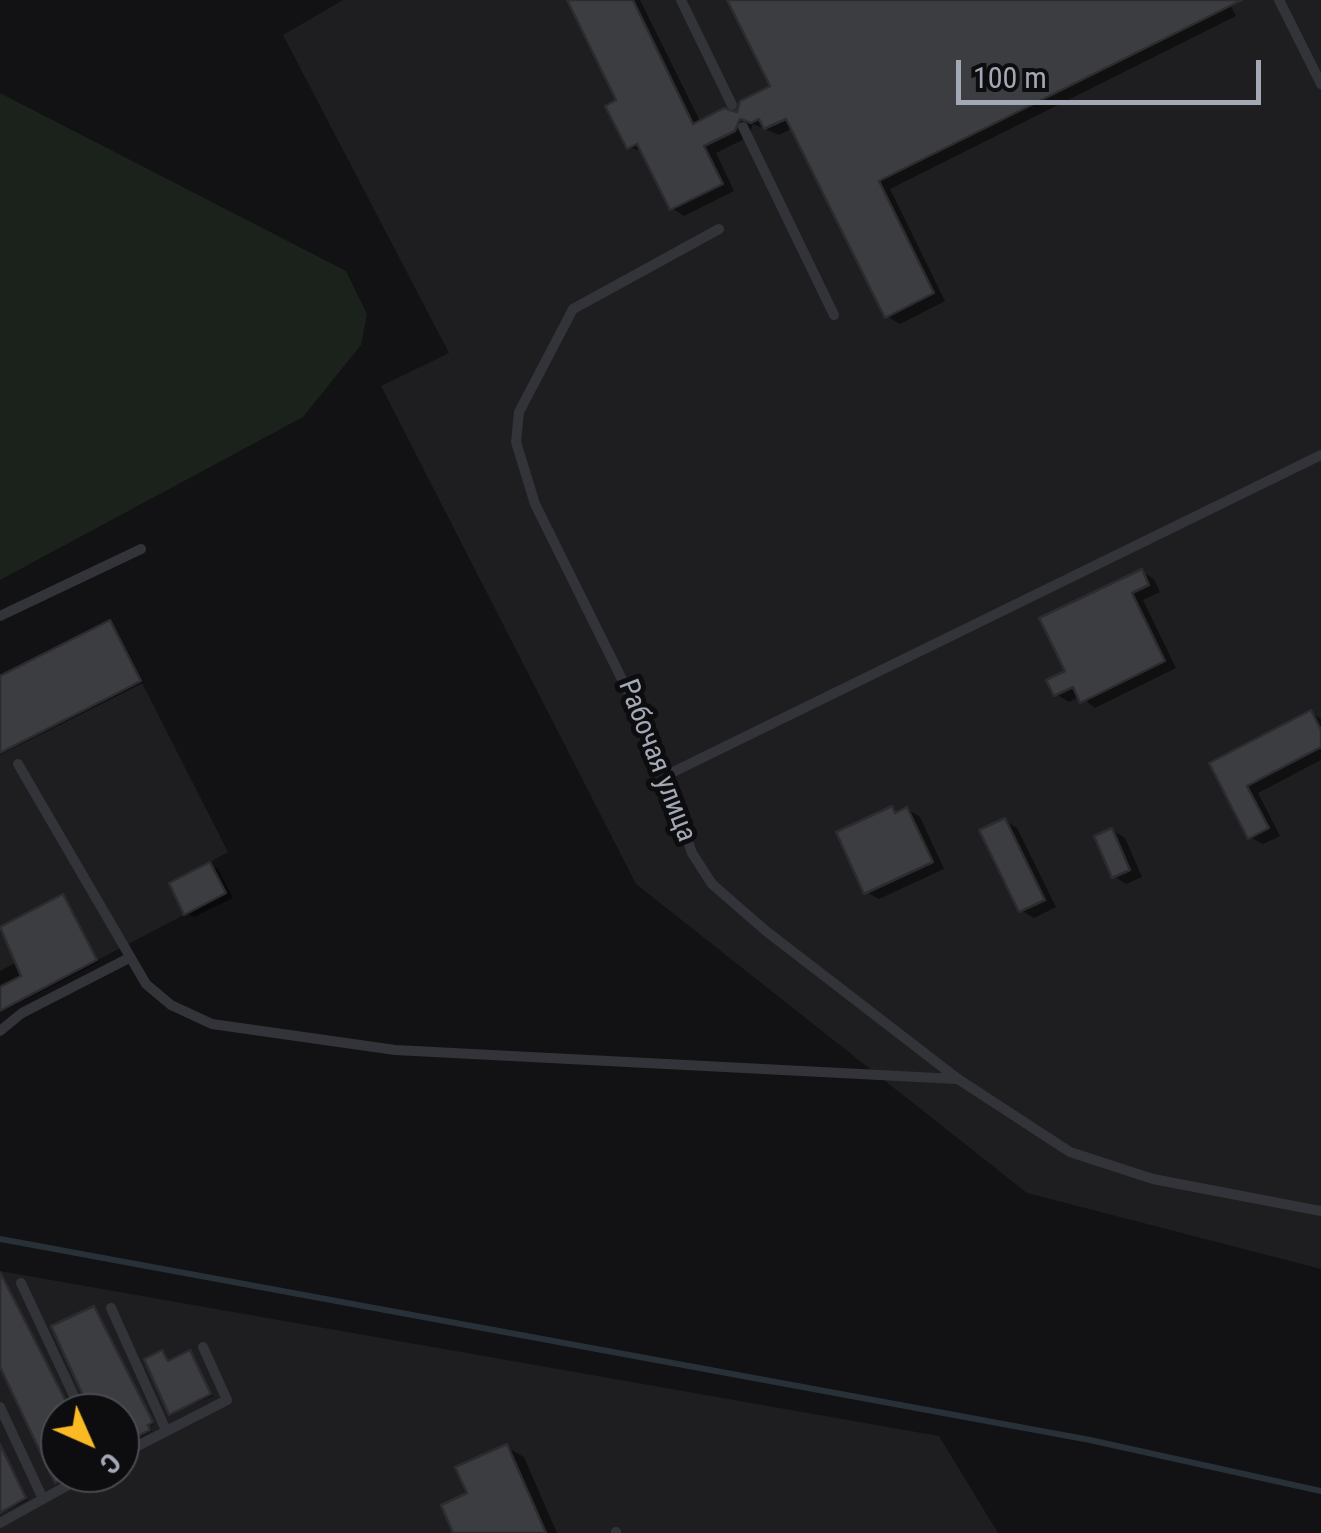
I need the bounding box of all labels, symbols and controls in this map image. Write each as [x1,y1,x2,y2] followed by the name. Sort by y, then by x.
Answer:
[961,40,1266,102] scale bar
[973,60,1047,95] text: 100 m
[610,675,702,847] street label: Рабочая улица
[40,1393,140,1493] north arrow
[93,1446,127,1480] text: С

